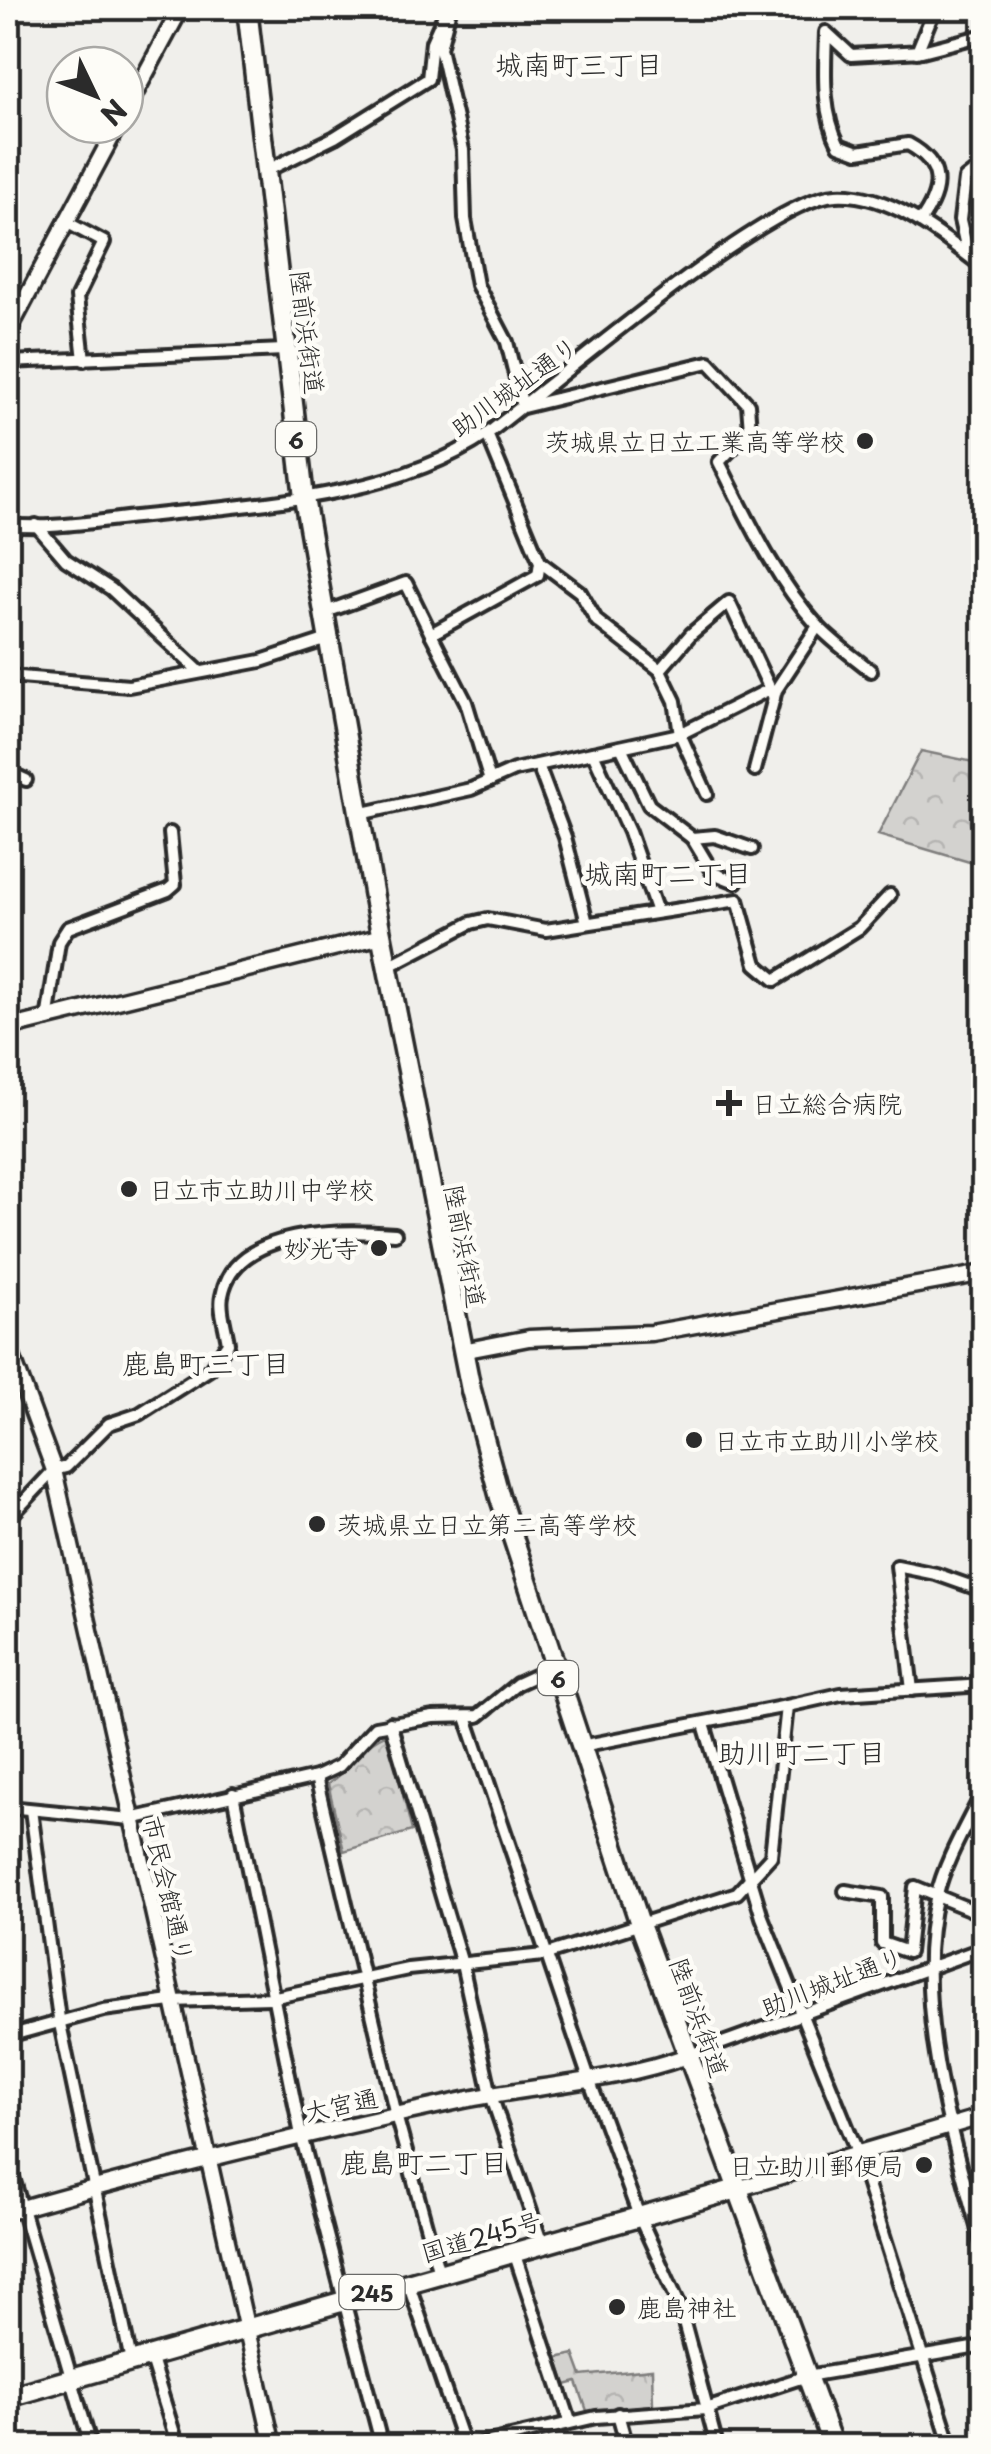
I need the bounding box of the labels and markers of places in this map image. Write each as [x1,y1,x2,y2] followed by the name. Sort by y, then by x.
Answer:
[545,422,845,460] place label: 茨城県立日立工業高等学校
[854,430,876,452] marker: 茨城県立日立工業高等学校
[752,1084,902,1122] place label: 日立総合病院
[716,1090,742,1116] marker: 日立総合病院
[149,1170,374,1208] place label: 日立市立助川中学校
[118,1178,140,1200] marker: 日立市立助川中学校
[284,1229,359,1267] place label: 妙光寺
[368,1237,390,1259] marker: 妙光寺
[714,1421,939,1459] place label: 日立市立助川小学校
[683,1429,705,1451] marker: 日立市立助川小学校
[337,1505,637,1543] place label: 茨城県立日立第二高等学校
[306,1513,328,1535] marker: 茨城県立日立第二高等学校
[729,2146,904,2184] place label: 日立助川郵便局
[913,2154,935,2176] marker: 日立助川郵便局
[637,2288,737,2326] place label: 鹿島神社
[606,2296,628,2318] marker: 鹿島神社

